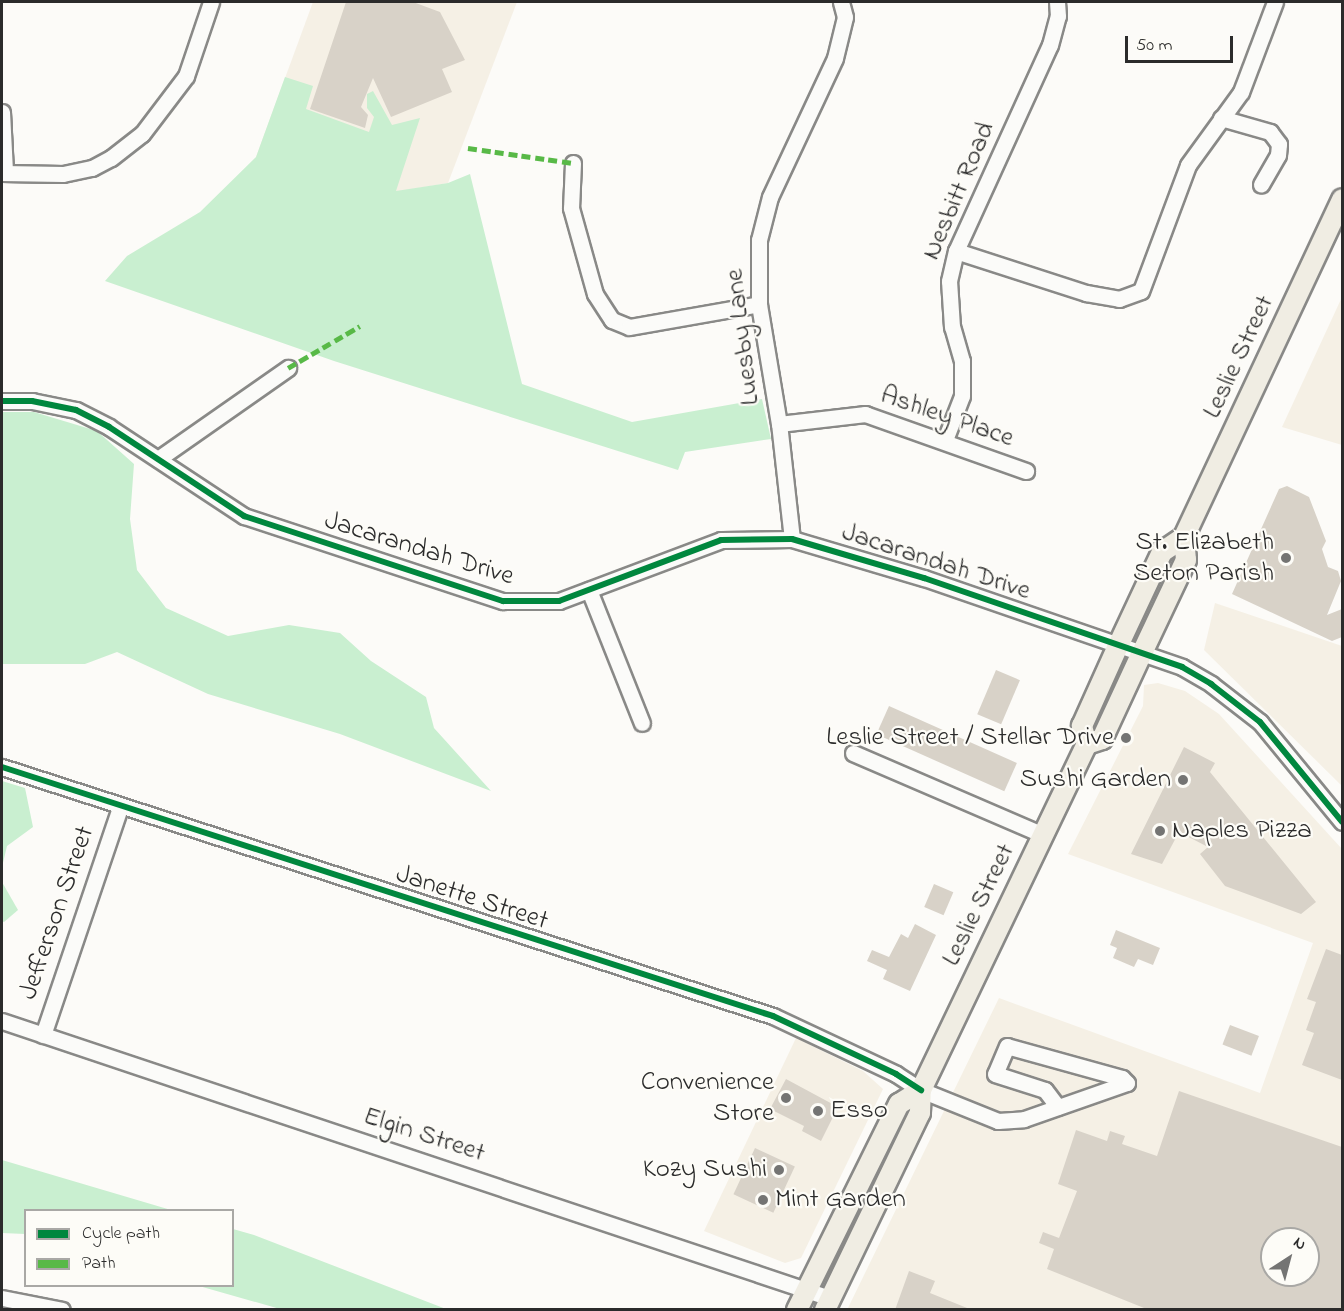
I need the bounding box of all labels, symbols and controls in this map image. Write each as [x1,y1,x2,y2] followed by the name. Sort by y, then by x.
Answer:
[1128,24,1236,62] scale bar
[1136,33,1173,59] text: 50 m
[915,117,1003,265] street label: Nesbitt Road
[719,267,767,407] street label: Luesby Lane
[1196,290,1282,424] street label: Leslie Street
[876,379,1018,455] street label: Ashley Place
[320,505,518,593] street label: Jacarandah Drive
[838,516,1034,608] street label: Jacarandah Drive
[1133,526,1274,589] place label: St. Elizabeth Seton Parish
[1279,551,1293,565] marker: St. Elizabeth Seton Parish
[826,722,1114,754] place label: Leslie Street / Stellar Drive
[1119,731,1133,745] marker: Leslie Street / Stellar Drive
[1020,764,1171,796] place label: Sushi Garden
[1176,773,1190,787] marker: Sushi Garden
[1172,815,1312,847] place label: Naples Pizza
[12,822,102,1004] street label: Jefferson Street
[1153,824,1167,838] marker: Naples Pizza
[935,839,1023,971] street label: Leslie Street
[392,858,552,938] street label: Janette Street
[641,1066,774,1129] place label: Convenience Store
[779,1091,793,1105] marker: Convenience Store
[830,1095,888,1127] place label: Esso
[359,1100,489,1170] street label: Elgin Street
[811,1104,825,1118] marker: Esso
[643,1154,767,1186] place label: Kozy Sushi
[772,1163,786,1177] marker: Kozy Sushi
[775,1184,906,1216] place label: Mint Garden
[756,1193,770,1207] marker: Mint Garden
[24,1209,234,1287] legend
[82,1221,160,1247] text: Cycle path
[1260,1227,1320,1287] north arrow
[1288,1231,1311,1257] text: N
[82,1251,116,1277] text: Path

